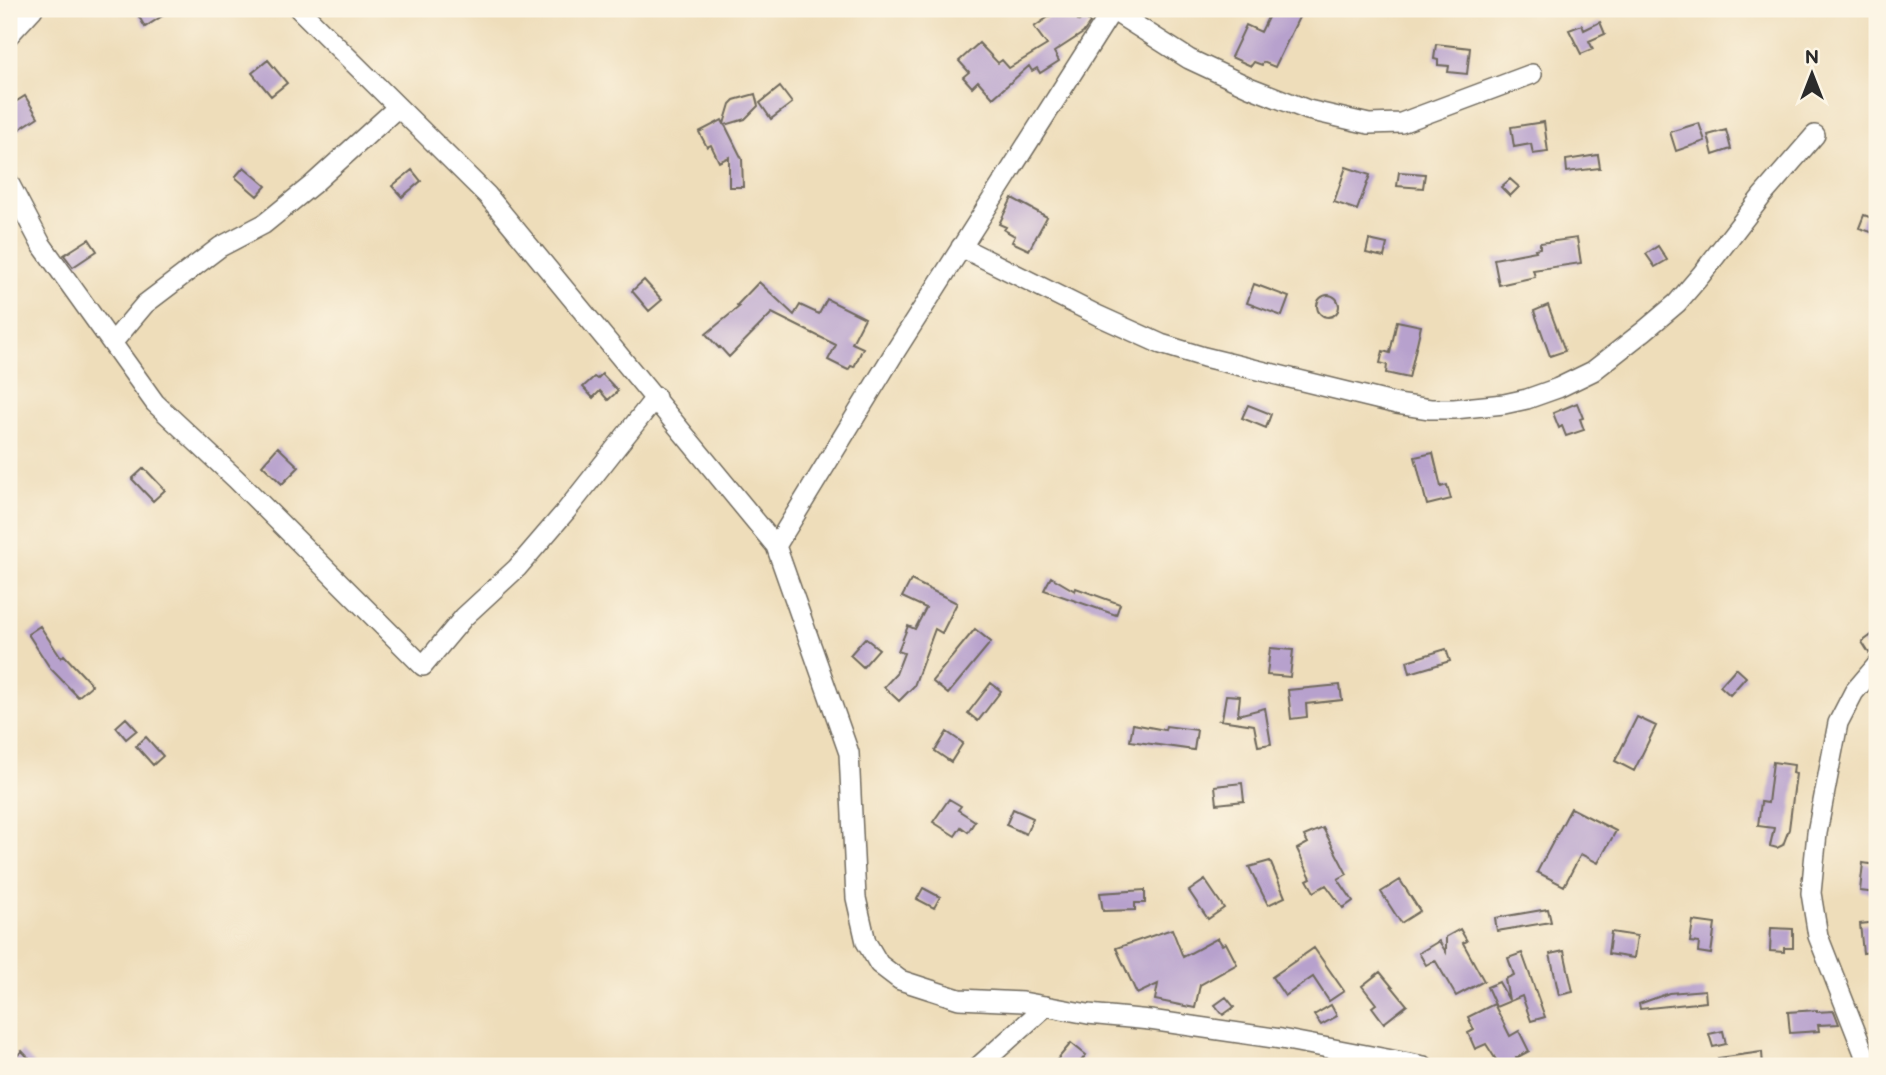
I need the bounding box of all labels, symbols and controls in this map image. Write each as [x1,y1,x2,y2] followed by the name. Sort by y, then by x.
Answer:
[1778,38,1848,108] north arrow
[1805,47,1819,70] text: N

